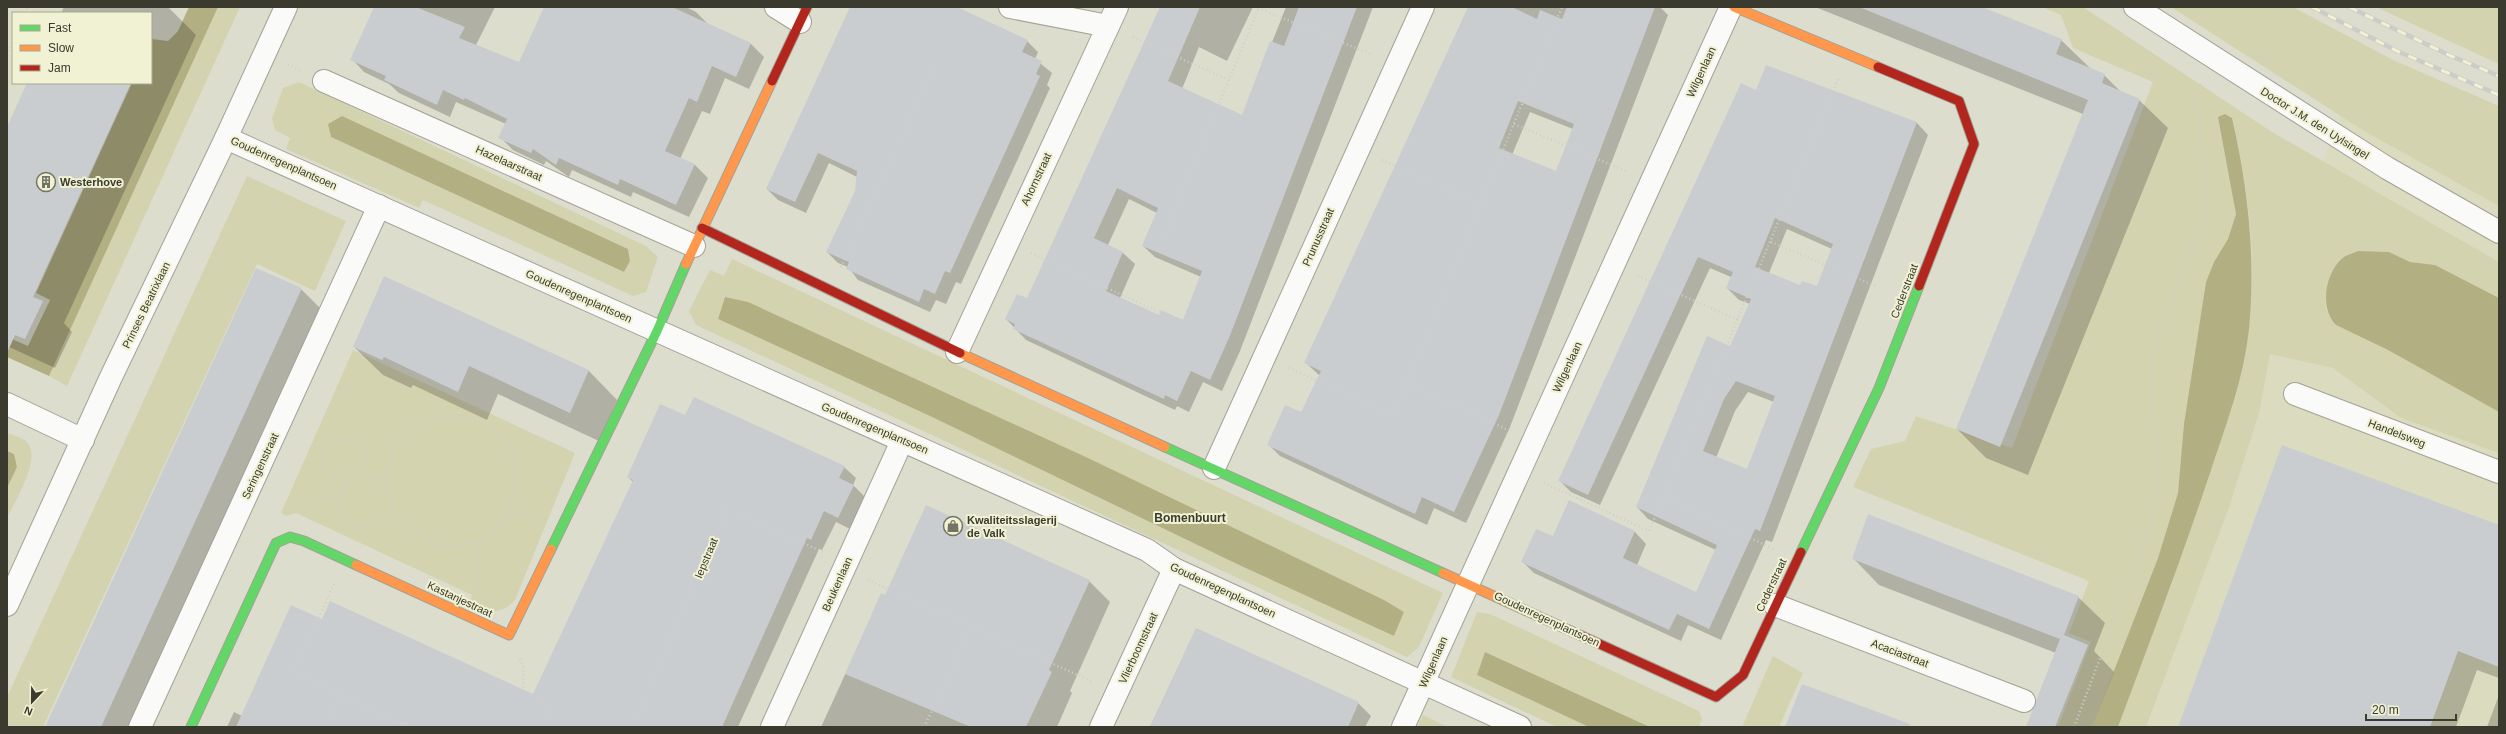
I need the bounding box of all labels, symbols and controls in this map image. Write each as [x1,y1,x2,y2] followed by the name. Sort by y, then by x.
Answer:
[12,12,152,84] legend
[48,21,72,35] text: Fast
[48,41,74,55] text: Slow
[1684,45,1718,99] street label: Wilgenlaan
[48,61,71,75] text: Jam
[2259,85,2371,161] street label: Doctor J.M. den Uylsingel
[229,134,339,192] street label: Goudenregenplantsoen
[474,143,544,183] street label: Hazelaarstraat
[1019,151,1053,207] street label: Ahornstraat
[35,171,57,193] building icon: Westerhove
[60,176,122,188] place label: Westerhove
[1300,206,1336,268] street label: Prunusstraat
[120,260,172,350] street label: Prinses Beatrixlaan
[1888,262,1920,320] street label: Cederstraat
[524,267,634,325] street label: Goudenregenplantsoen
[1550,340,1584,394] street label: Wilgenlaan
[820,400,930,456] street label: Goudenregenplantsoen
[2367,417,2427,449] street label: Handelsweg
[239,431,281,501] street label: Seringenstraat
[1154,511,1226,525] district label: Bomenbuurt
[967,514,1057,539] place label: Kwaliteitsslagerij de Valk
[942,515,964,537] shop icon: Kwaliteitsslagerij de Valk
[692,536,720,580] street label: Iepstraat
[820,555,854,613] street label: Beukenlaan
[1753,556,1789,614] street label: Cederstraat
[1168,560,1278,620] street label: Goudenregenplantsoen
[426,579,494,619] street label: Kastanjestraat
[1492,589,1602,649] street label: Goudenregenplantsoen
[1116,611,1160,685] street label: Vlierboomstraat
[1416,635,1450,689] street label: Wilgenlaan
[1870,637,1930,669] street label: Acaciastraat
[12,682,52,722] north arrow
[2366,696,2456,722] scale bar
[2372,703,2399,717] text: 20 m
[22,704,34,718] text: N

